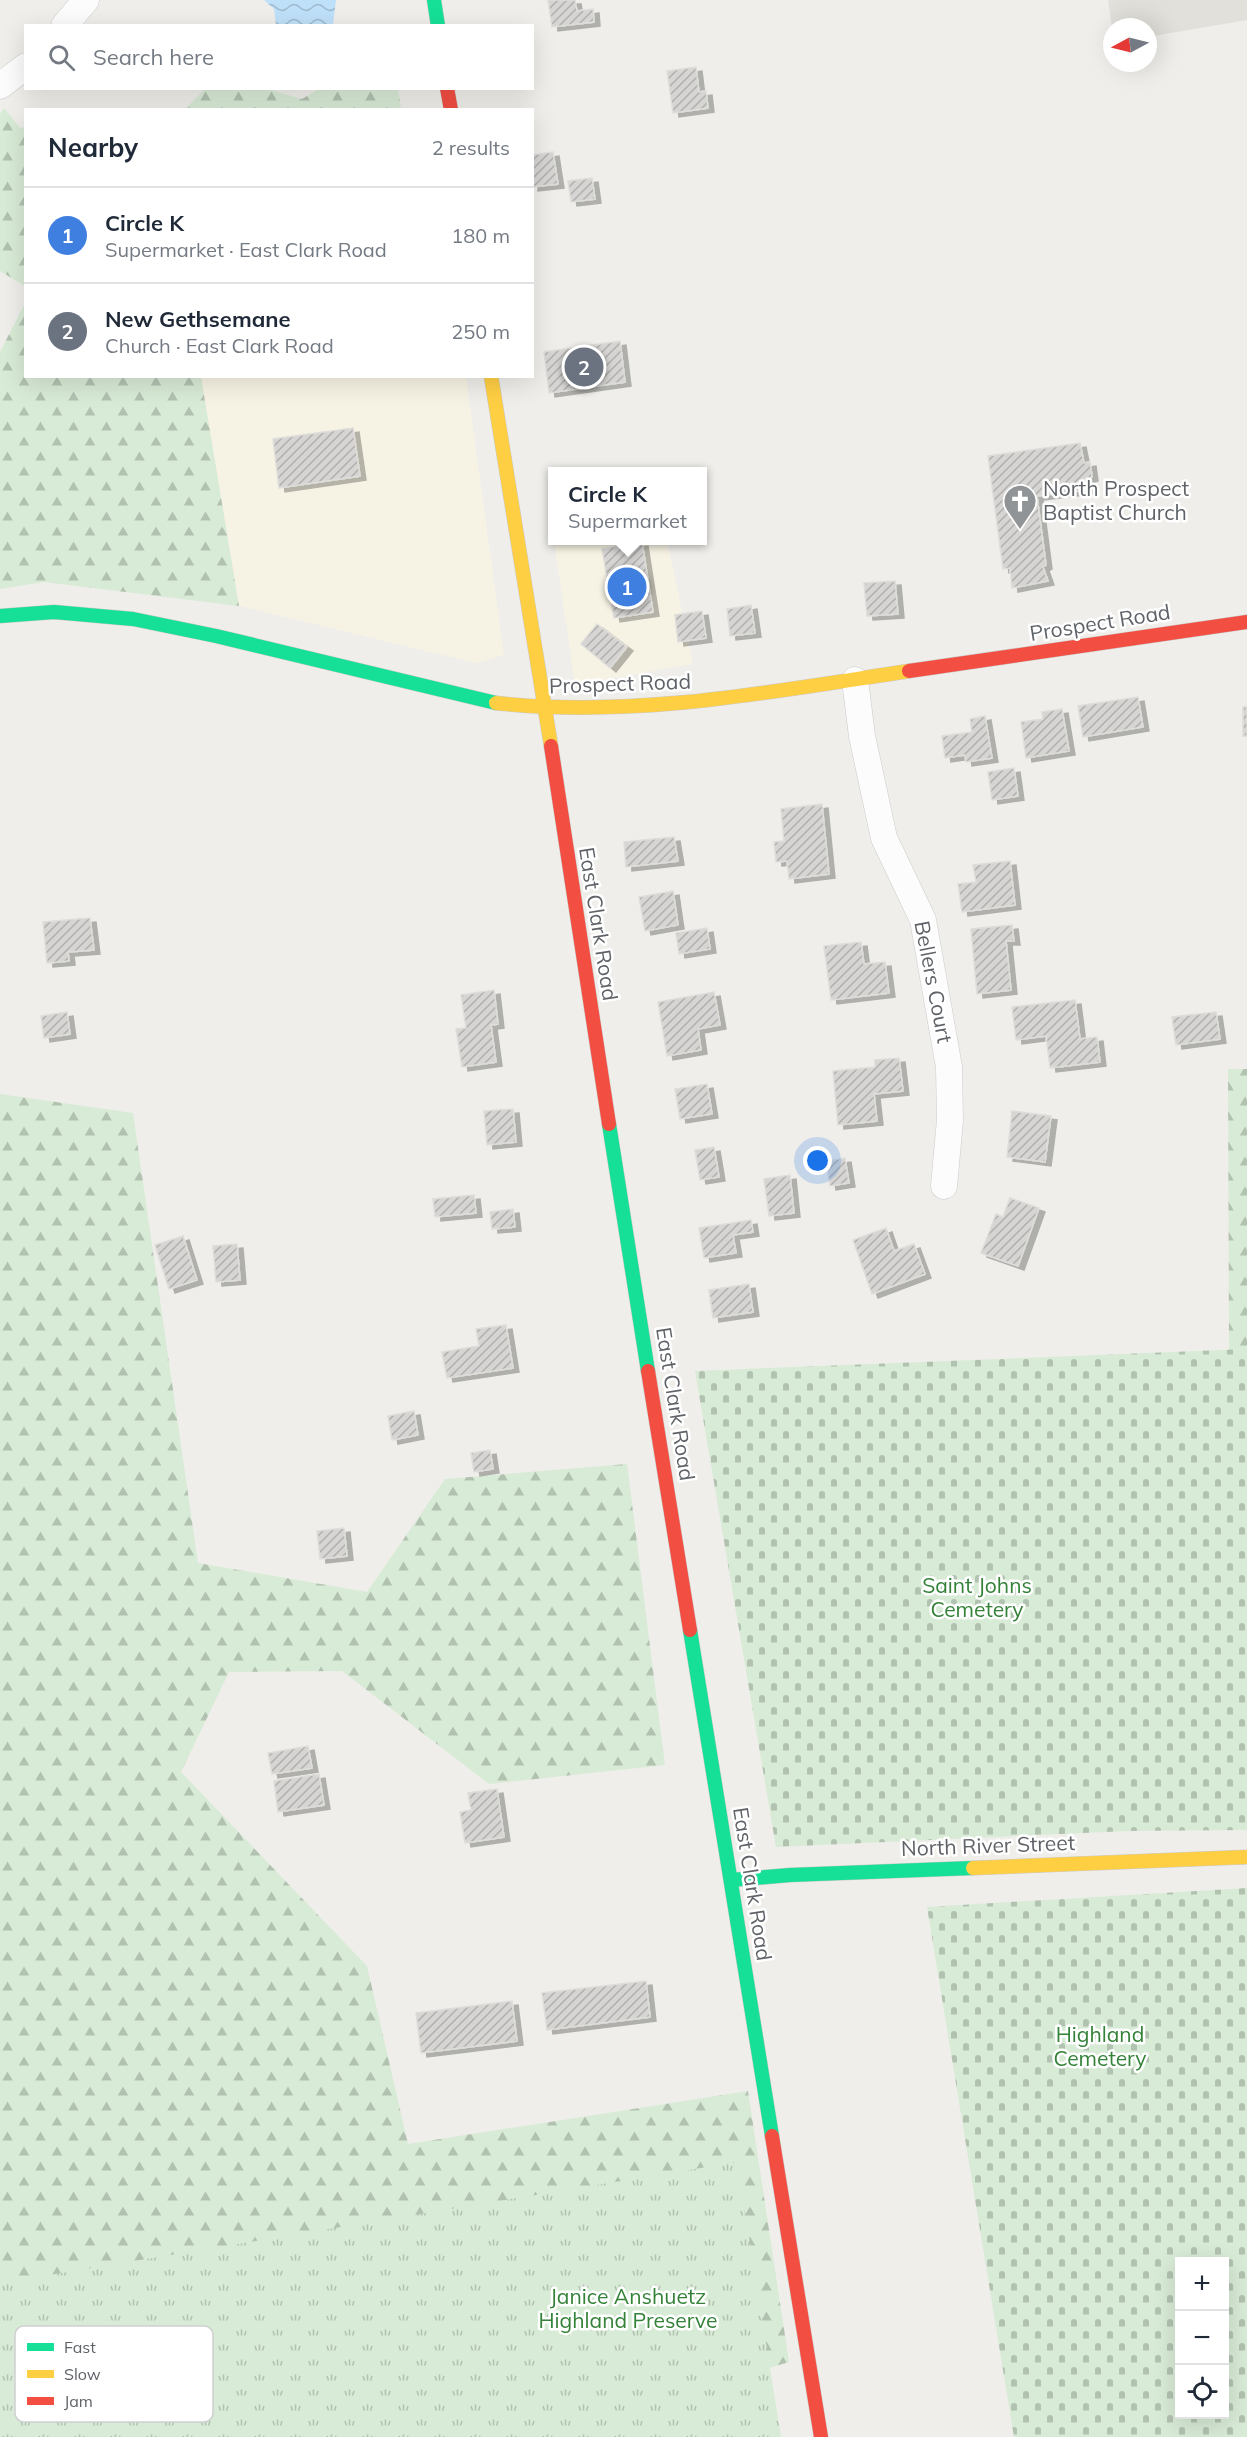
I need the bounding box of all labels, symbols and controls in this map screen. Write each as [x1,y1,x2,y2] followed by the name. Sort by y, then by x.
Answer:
[1103,18,1157,72] north arrow
[24,24,534,90] search box
[45,41,78,74] icon: search
[93,43,214,71] text: Search here
[48,131,138,164] text: Nearby
[432,135,510,160] text: 2 results
[105,209,184,237] text: Circle K
[62,223,74,248] text: 1
[451,223,510,248] text: 180 m
[105,237,387,262] text: Supermarket · East Clark Road
[105,305,291,333] text: New Gethsemane
[62,319,74,344] text: 2
[451,319,510,344] text: 250 m
[105,333,334,358] text: Church · East Clark Road
[564,344,604,389] pin: 2
[548,467,707,545] popup
[1043,475,1189,525] place label: North Prospect Baptist Church
[568,480,647,508] text: Circle K
[1002,483,1038,530] church icon: North Prospect Baptist Church
[568,508,687,533] text: Supermarket
[608,564,646,610] pin: 1
[1028,598,1172,646] street label: Prospect Road
[549,668,691,698] street label: Prospect Road
[574,845,624,1003] street label: East Clark Road
[909,919,959,1045] street label: Bellers Court
[803,1146,832,1175] your location
[651,1325,701,1483] street label: East Clark Road
[922,1572,1032,1622] park label: Saint Johns Cemetery
[728,1805,778,1963] street label: East Clark Road
[901,1829,1075,1861] street label: North River Street
[1054,2021,1146,2071] park label: Highland Cemetery
[1175,2257,1229,2419] map controls
[1175,2257,1229,2311] button: +
[539,2283,717,2333] park label: Janice Anshuetz Highland Preserve
[1175,2311,1229,2365] button: −
[15,2326,213,2422] legend
[64,2337,96,2357] text: Fast
[64,2364,101,2384] text: Slow
[1175,2365,1229,2419] button: locate
[64,2391,93,2411] text: Jam

